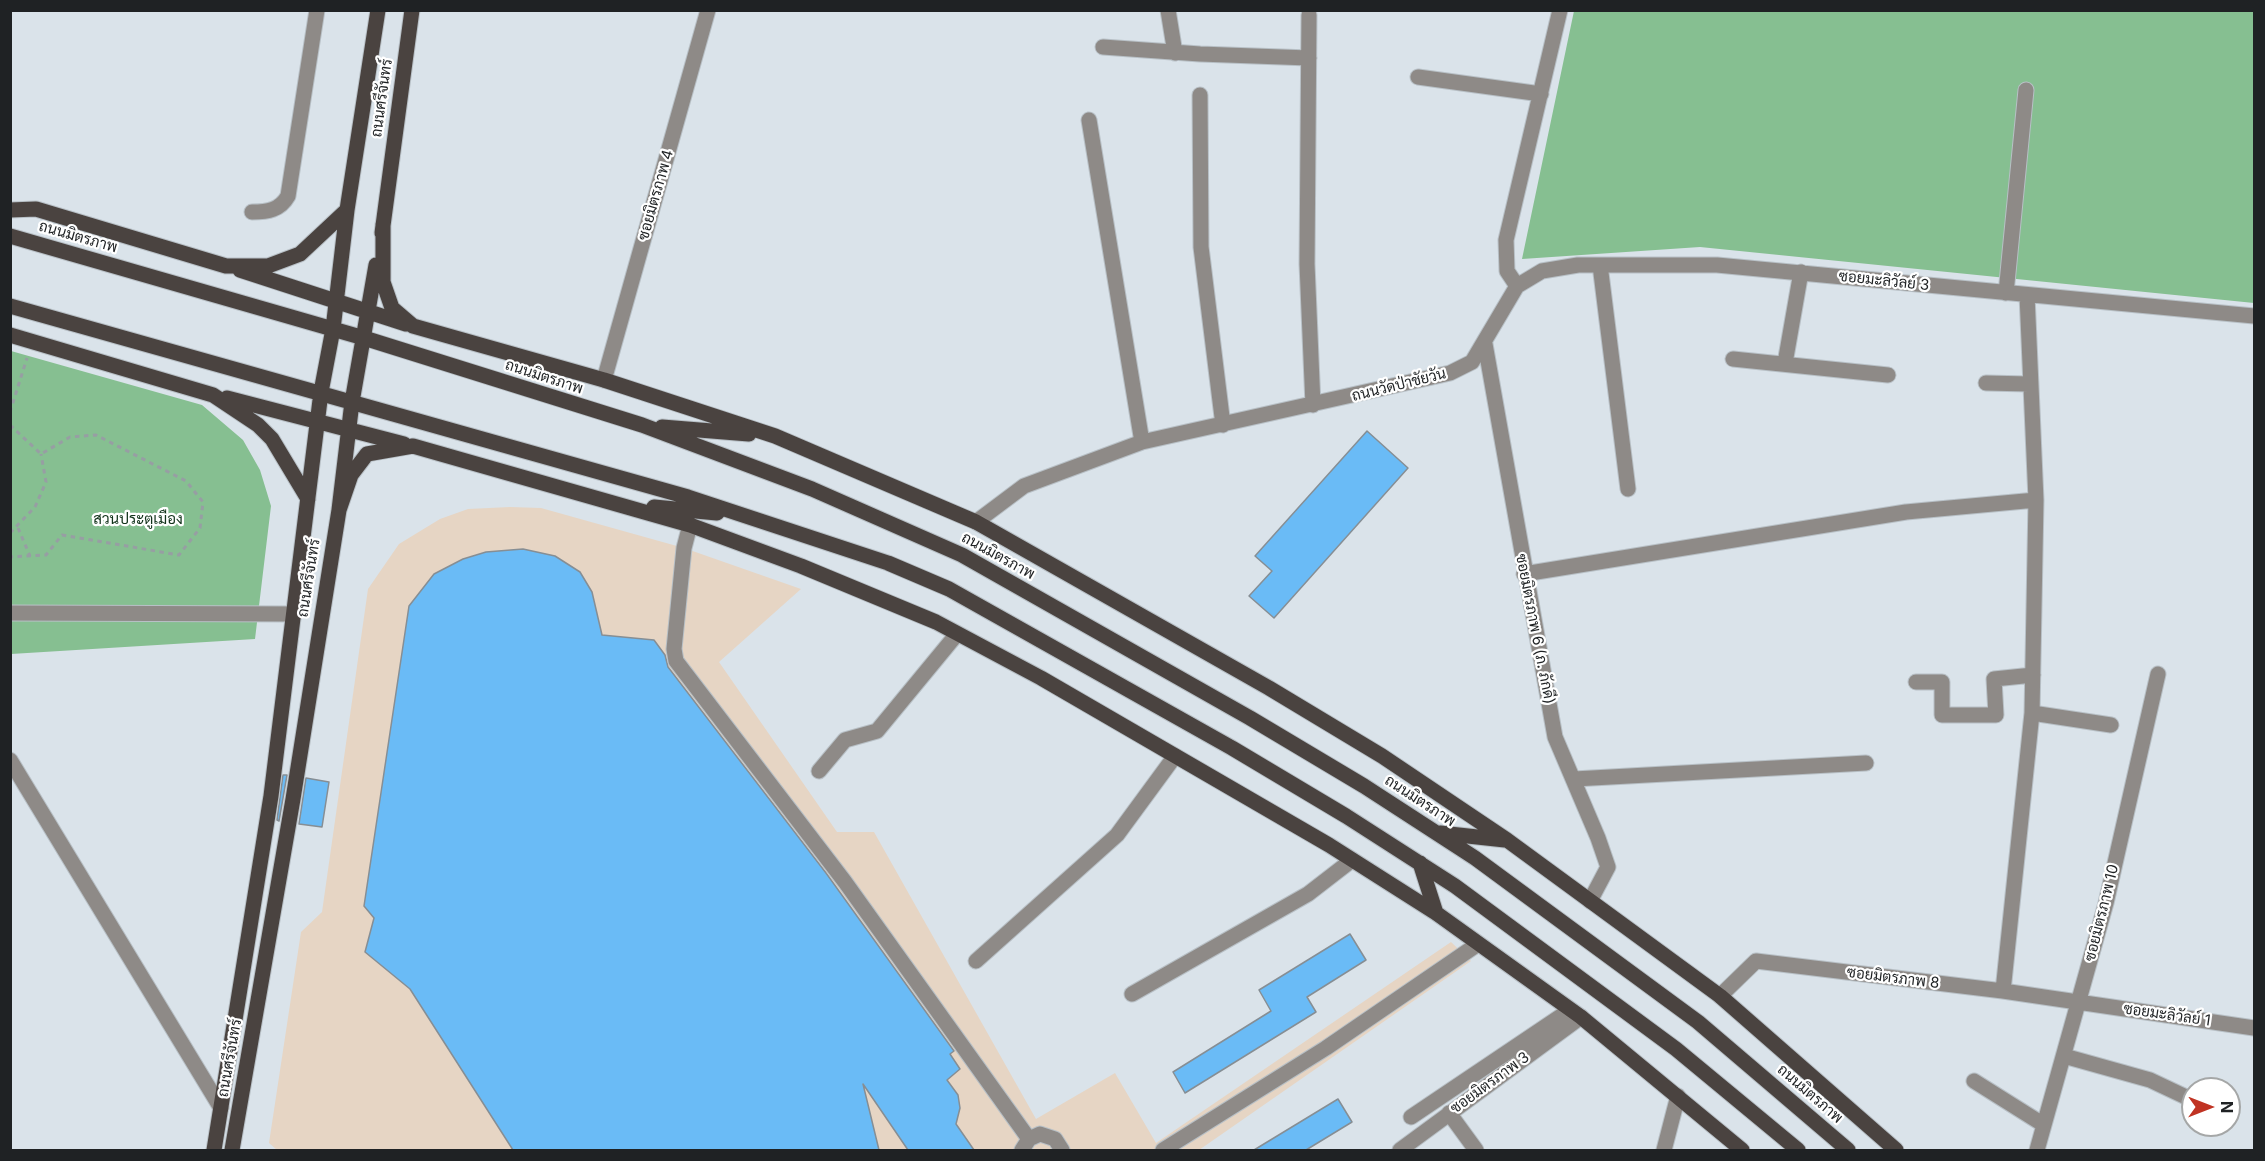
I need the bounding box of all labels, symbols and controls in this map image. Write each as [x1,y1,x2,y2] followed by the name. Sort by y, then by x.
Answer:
[368,58,396,138] street label: ถนนศรีจันทร์
[634,148,678,242] street label: ซอยมิตรภาพ 4
[37,217,119,257] street label: ถนนมิตรภาพ
[1838,267,1930,295] street label: ซอยมะลิวัลย์ 3
[503,356,585,398] street label: ถนนมิตรภาพ
[1350,365,1448,405] street label: ถนนวัดป่าชัยวัน
[93,510,183,528] park label: สวนประตูเมือง
[958,529,1038,583] street label: ถนนมิตรภาพ
[294,538,324,618] street label: ถนนศรีจันทร์
[1512,552,1558,706] street label: ซอยมิตรภาพ 6 (ภ. ภักดี)
[1381,771,1459,831] street label: ถนนมิตรภาพ
[2081,863,2123,963] street label: ซอยมิตรภาพ 10
[1846,963,1940,993] street label: ซอยมิตรภาพ 8
[2122,1000,2212,1030] street label: ซอยมะลิวัลย์ 1
[214,1017,246,1099] street label: ถนนศรีจันทร์
[1447,1048,1533,1118] street label: ซอยมิตรภาพ 3
[1774,1061,1846,1127] street label: ถนนมิตรภาพ
[2181,1077,2241,1137] north arrow
[2217,1101,2237,1113] text: N

